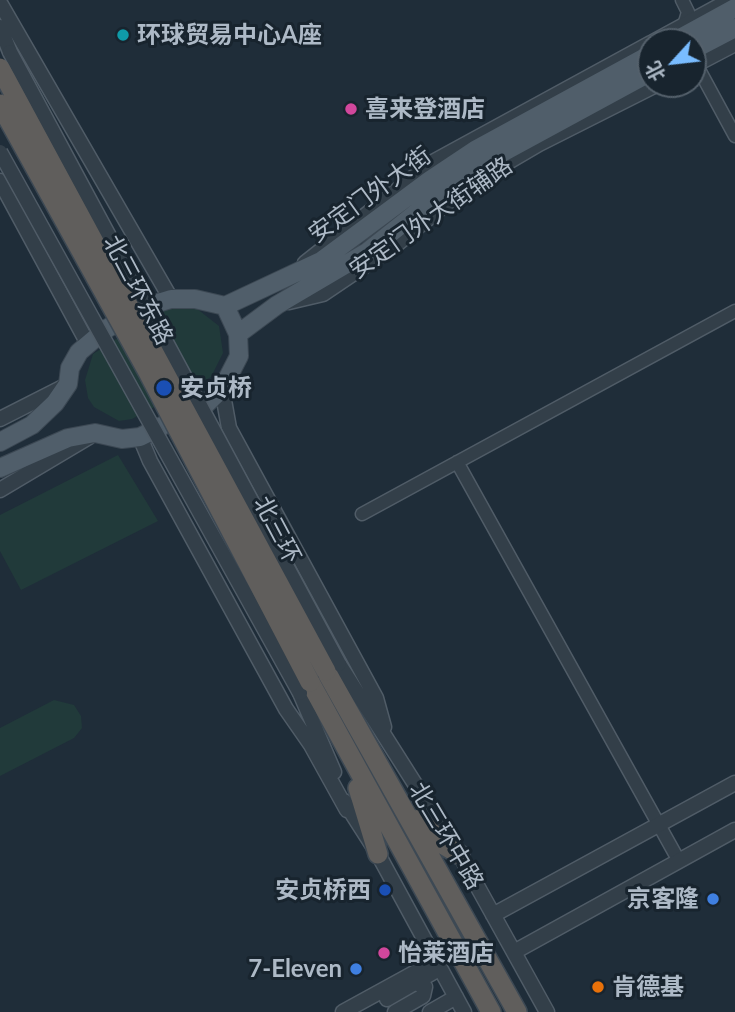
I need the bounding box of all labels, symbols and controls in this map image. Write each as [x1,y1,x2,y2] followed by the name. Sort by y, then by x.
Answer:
[137,21,322,49] place label: 环球贸易中心A座
[115,27,131,43] marker: 环球贸易中心A座
[637,28,707,98] north arrow
[640,58,669,86] text: 北
[365,95,485,123] place label: 喜来登酒店
[343,101,359,117] marker: 喜来登酒店
[303,141,437,249] street label: 安定门外大街
[344,151,518,285] street label: 安定门外大街辅路
[97,230,179,350] street label: 北三环东路
[180,374,252,402] place label: 安贞桥
[154,378,174,398] marker: 安贞桥
[247,491,307,569] street label: 北三环
[403,777,489,895] street label: 北三环中路
[275,876,371,904] place label: 安贞桥西
[377,882,393,898] marker: 安贞桥西
[627,885,699,913] place label: 京客隆
[705,891,721,907] marker: 京客隆
[398,939,494,967] place label: 怡莱酒店
[376,945,392,961] marker: 怡莱酒店
[248,955,342,983] place label: 7-Eleven
[348,961,364,977] marker: 7-Eleven
[612,973,684,1001] place label: 肯德基
[590,979,606,995] marker: 肯德基

